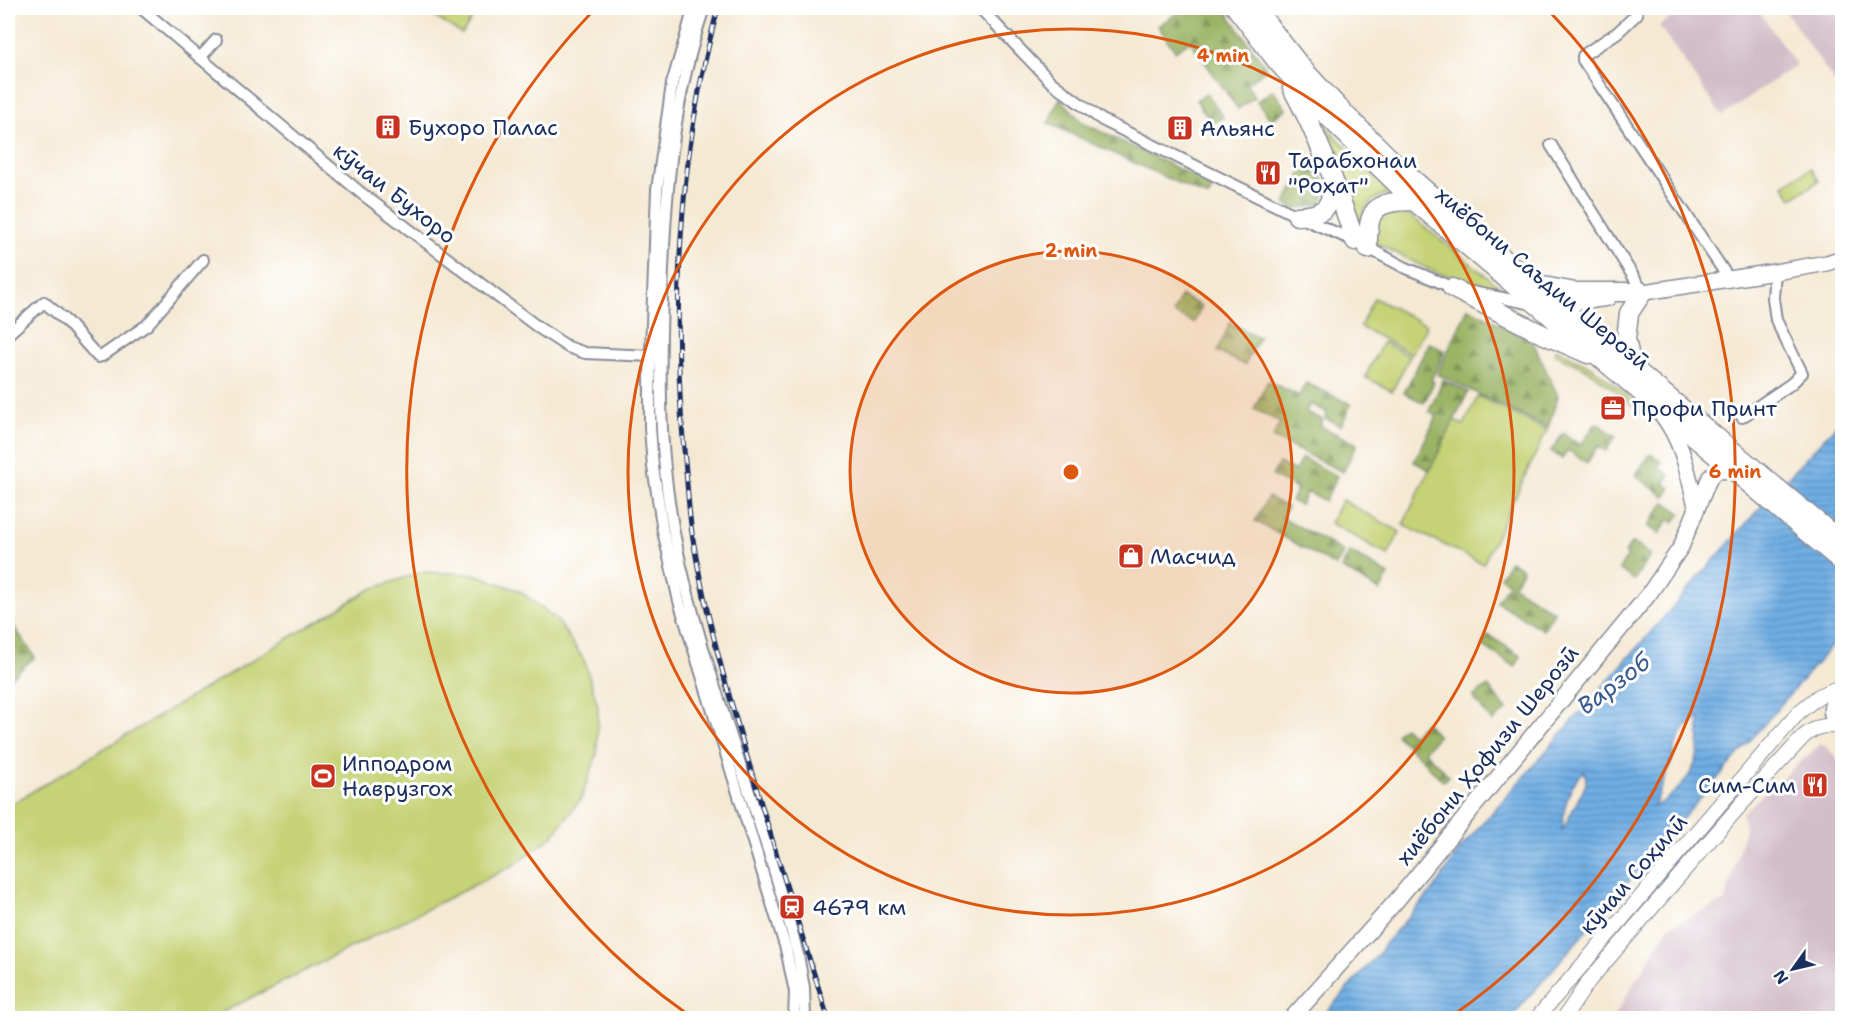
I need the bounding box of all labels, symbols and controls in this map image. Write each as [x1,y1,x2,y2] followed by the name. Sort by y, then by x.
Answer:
[1197,44,1249,68] text: 4 min
[373,112,403,142] building icon: Бухоро Палас
[408,113,558,142] place label: Бухоро Палас
[1165,113,1195,143] building icon: Альянс
[1200,114,1275,143] place label: Альянс
[327,136,462,251] street label: кӯчаи Бухоро
[1288,146,1417,200] place label: Тарабхонаи "Роҳат"
[1253,158,1283,188] restaurant icon: Тарабхонаи "Роҳат"
[1429,180,1656,377] street label: хиёбони Саъдии Шерозӣ
[1045,239,1097,263] text: 2 min
[1598,393,1628,423] office icon: Профи Принт
[1632,394,1778,423] place label: Профи Принт
[1709,460,1761,484] text: 6 min
[1061,462,1081,482] centre of rings
[1116,541,1146,571] shop icon: Масчид
[1150,542,1236,571] place label: Масчид
[1390,639,1585,871] street label: хиёбони Ҳофизи Шерозӣ
[1571,645,1658,722] water label: Варзоб
[342,749,453,803] place label: Ипподром Наврузгох
[308,761,338,791] sports icon: Ипподром Наврузгох
[1800,770,1830,800] restaurant icon: Сим-Сим
[1698,771,1796,800] place label: Сим-Сим
[1573,808,1694,941] street label: кӯчаи Соҳилӣ
[777,892,807,922] station icon: 4679 км
[812,893,906,922] place label: 4679 км
[1763,939,1823,999] north arrow
[1769,966,1793,988] text: N

